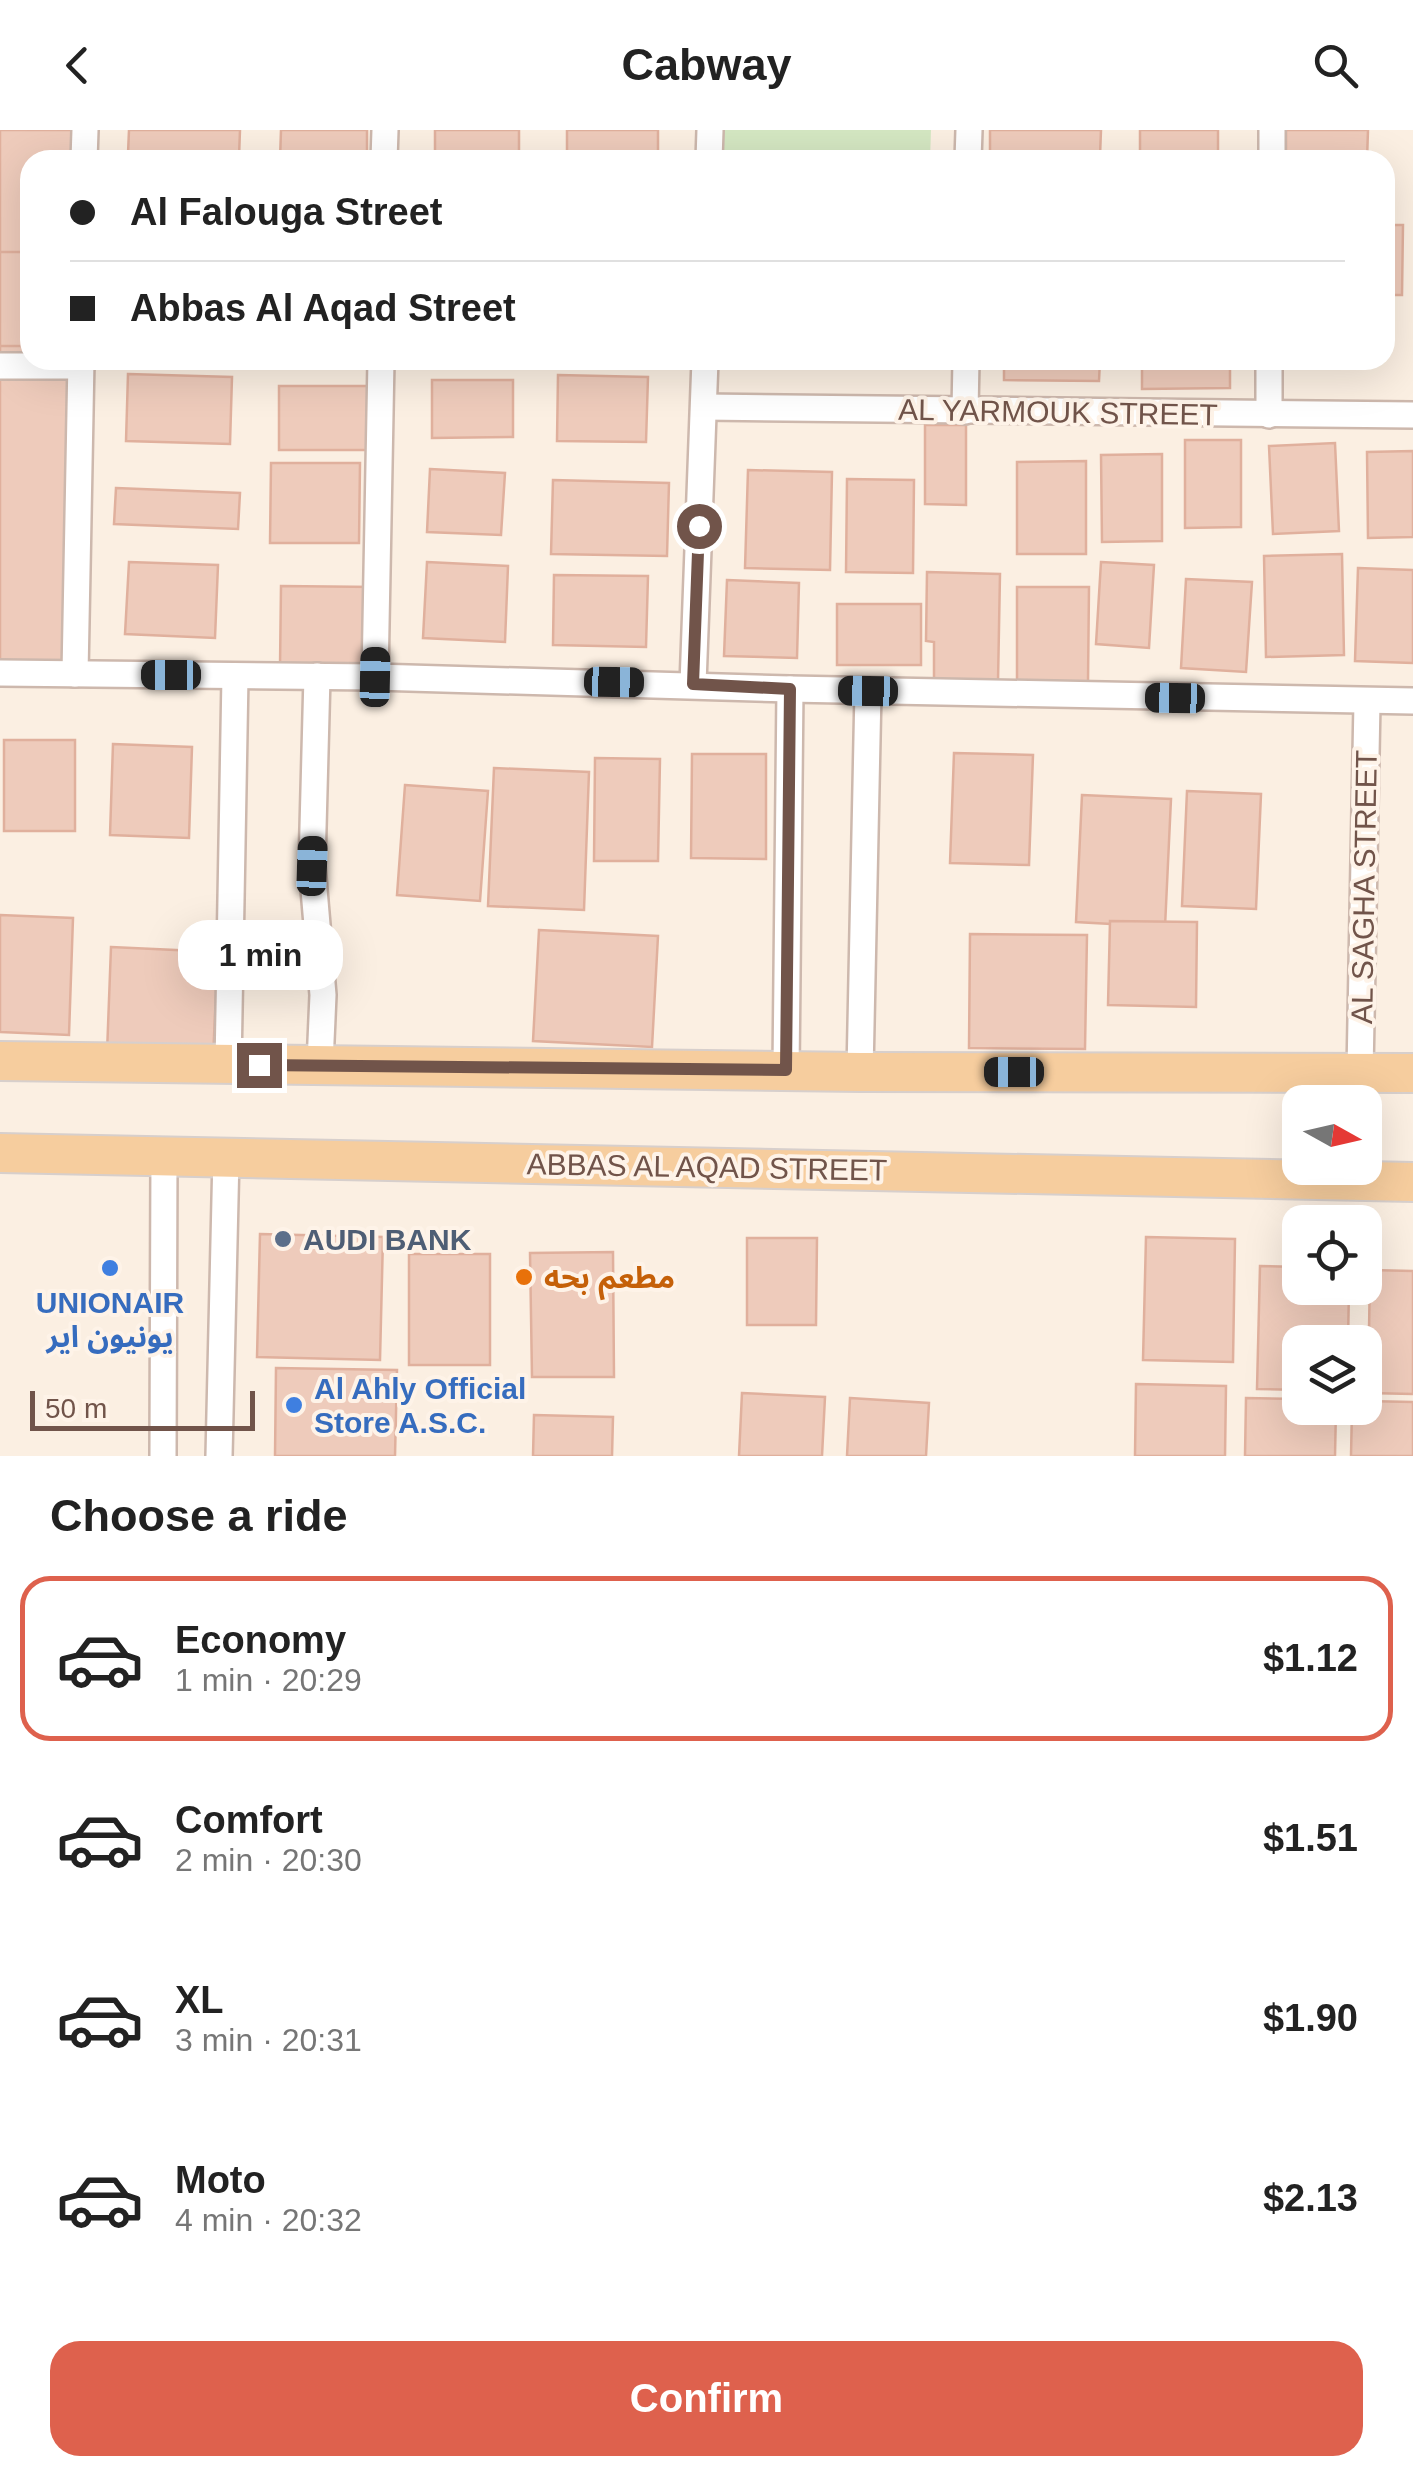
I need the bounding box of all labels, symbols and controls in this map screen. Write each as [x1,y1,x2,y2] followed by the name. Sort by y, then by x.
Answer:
[50,38,105,93] icon: back
[1308,38,1363,93] icon: search
[621,39,792,90] text: Cabway
[130,191,443,233] text: Al Falouga Street
[130,287,516,329] text: Abbas Al Aqad Street
[898,393,1218,431] street label: AL YARMOUK STREET
[677,504,722,549] route start
[359,647,391,707] car
[141,660,201,690] car
[584,666,644,698] car
[838,675,898,707] car
[1145,682,1205,714] car
[1345,750,1383,1024] street label: AL SAGHA STREET
[296,835,328,897] car
[176,920,342,990] callout: 1 min
[219,937,302,973] text: 1 min
[237,1043,282,1088] route end
[984,1057,1044,1087] car
[1282,1085,1382,1185] north arrow
[1282,1085,1382,1425] map controls
[526,1147,888,1187] street label: ABBAS AL AQAD STREET
[1282,1205,1382,1305] button: locate
[303,1223,472,1256] place label: AUDI BANK
[272,1228,294,1250] marker: AUDI BANK
[99,1257,121,1279] marker: UNIONAIR يونيون اير
[544,1261,675,1301] place label: مطعم بحه
[513,1266,535,1288] marker: مطعم بحه
[36,1286,184,1354] place label: UNIONAIR يونيون اير
[1282,1325,1382,1425] button: layers
[314,1372,526,1439] place label: Al Ahly Official Store A.S.C.
[30,1386,255,1430] scale bar
[45,1393,107,1424] text: 50 m
[283,1394,305,1416] marker: Al Ahly Official Store A.S.C.
[50,1490,348,1541] text: Choose a ride
[55,1614,145,1704] icon: car
[175,1619,346,1661] text: Economy
[1263,1637,1358,1679] text: $1.12
[175,1662,362,1698] text: 1 min · 20:29
[55,1794,145,1884] icon: car
[175,1799,323,1841] text: Comfort
[1263,1817,1358,1859] text: $1.51
[175,1842,362,1878] text: 2 min · 20:30
[55,1974,145,2064] icon: car
[175,1979,224,2021] text: XL
[1263,1997,1358,2039] text: $1.90
[175,2022,362,2058] text: 3 min · 20:31
[55,2154,145,2244] icon: car
[175,2159,266,2201] text: Moto
[1263,2177,1358,2219] text: $2.13
[175,2202,362,2238] text: 4 min · 20:32
[50,2341,1363,2456] button: Confirm

